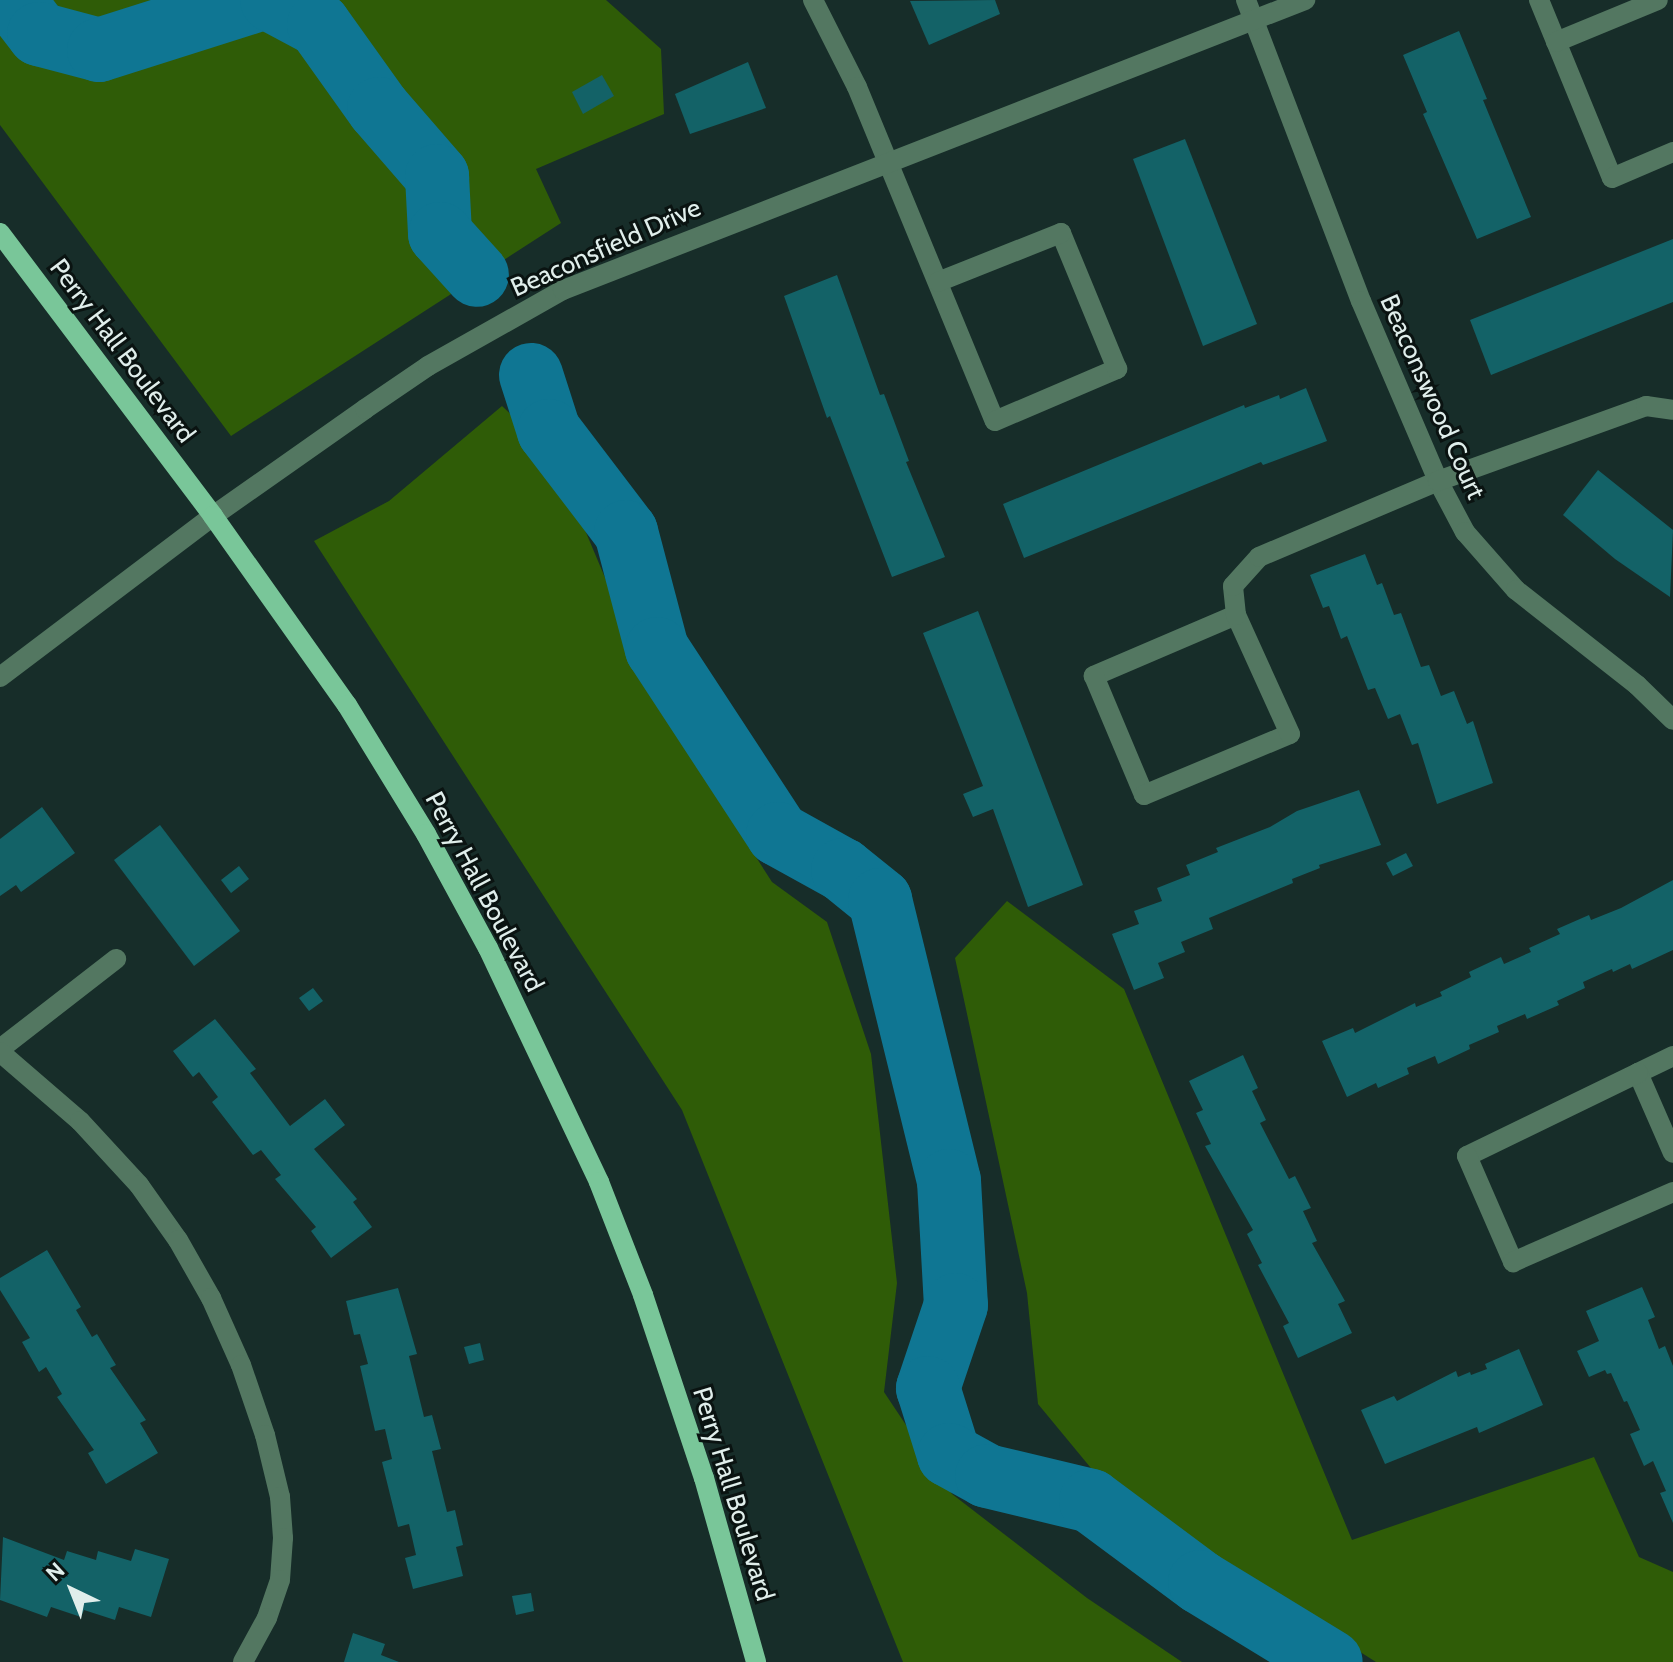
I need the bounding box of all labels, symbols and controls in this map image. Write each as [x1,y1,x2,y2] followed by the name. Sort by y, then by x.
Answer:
[506,192,706,304] street label: Beaconsfield Drive
[43,253,201,449] street label: Perry Hall Boulevard
[1373,290,1491,504] street label: Beaconswood Court
[418,787,550,997] street label: Perry Hall Boulevard
[686,1383,780,1605] street label: Perry Hall Boulevard
[32,1550,112,1630] north arrow
[40,1557,70,1587] text: N

